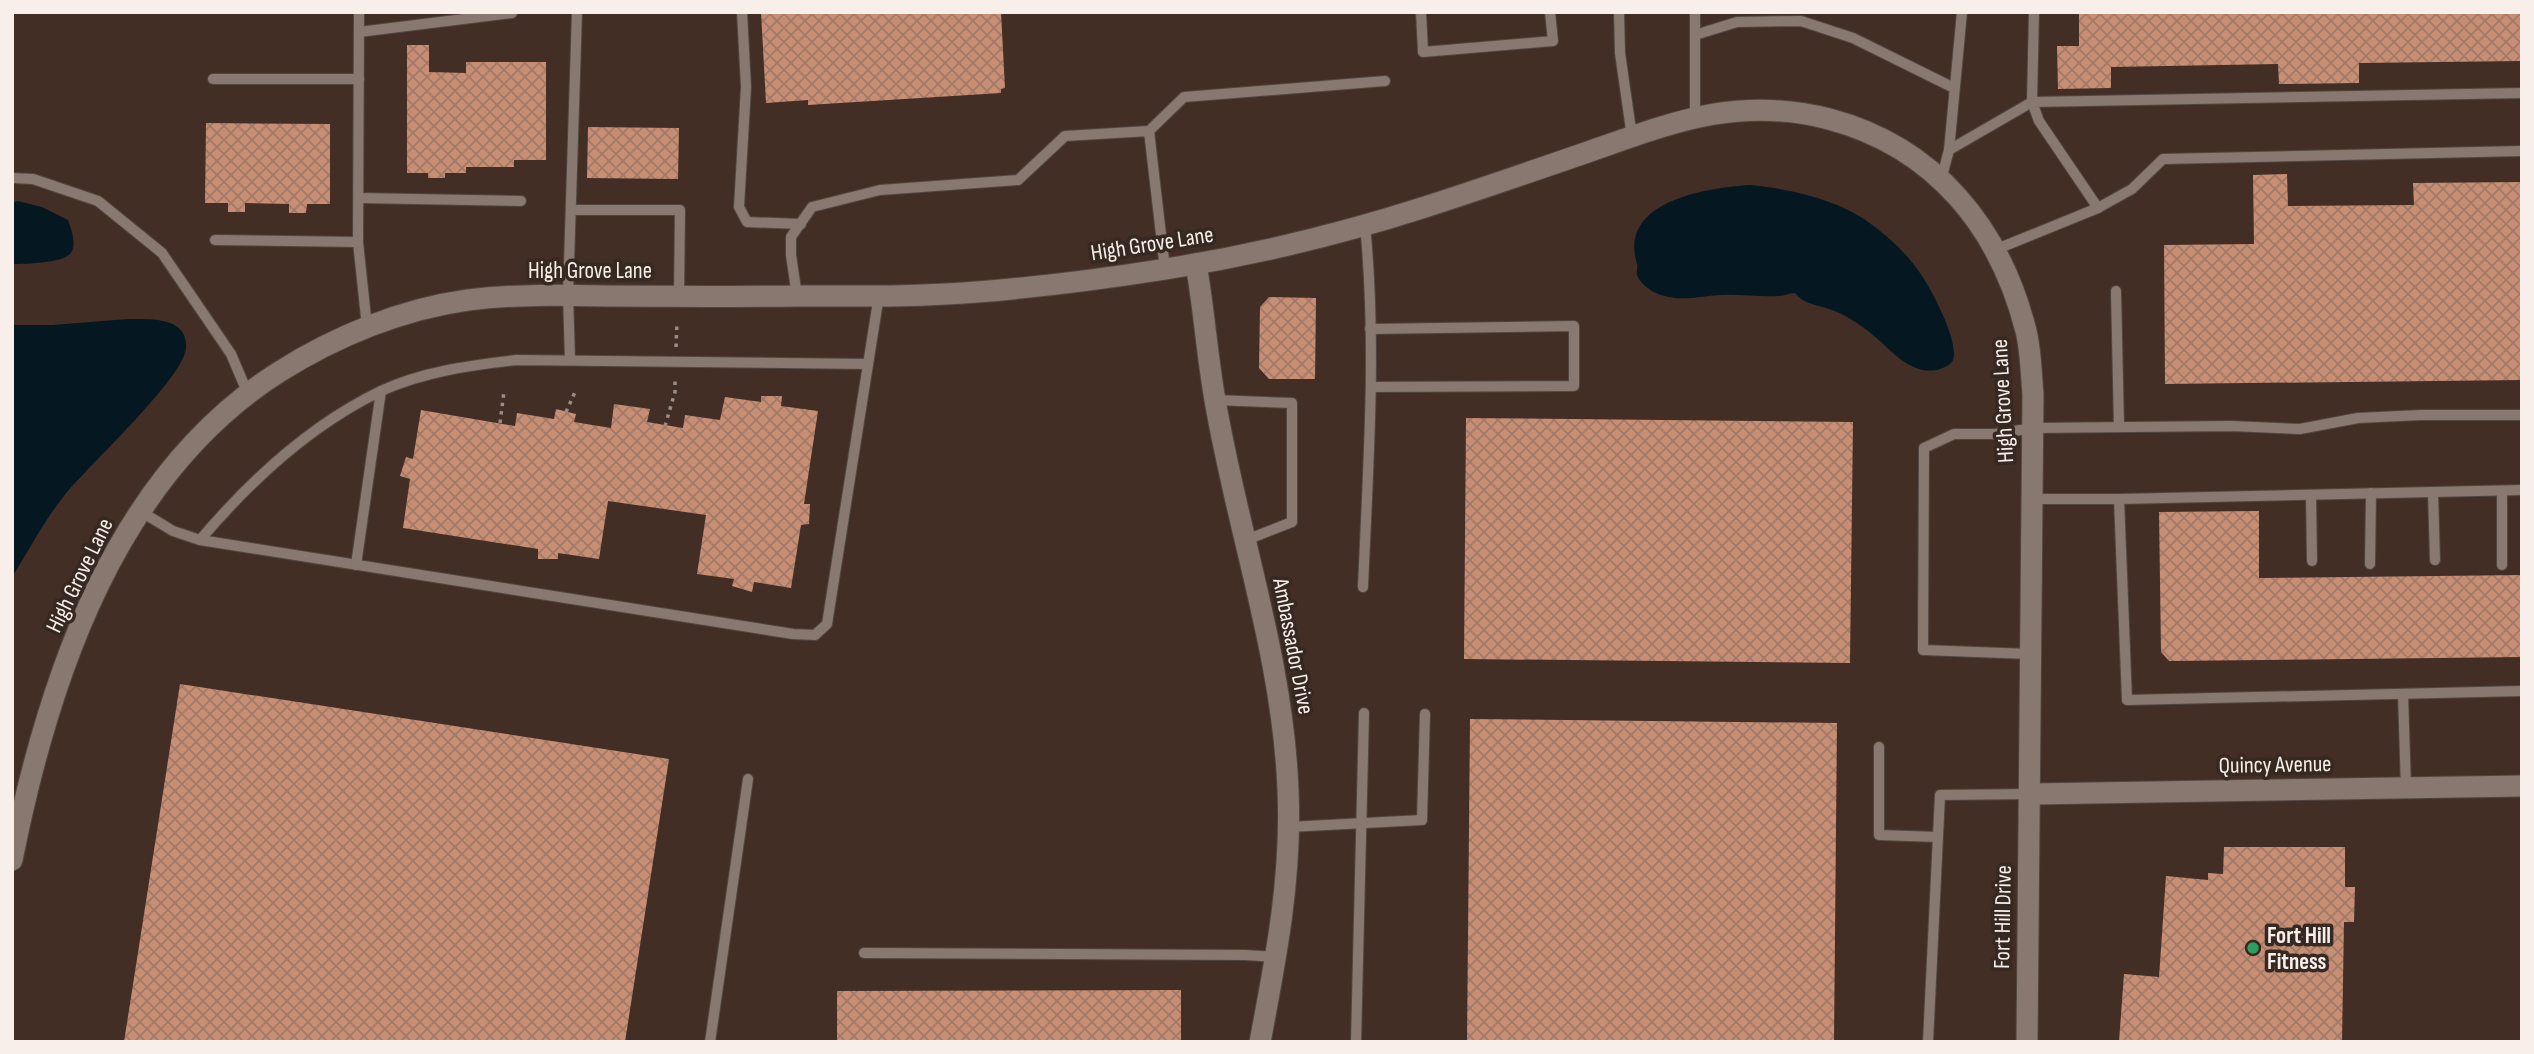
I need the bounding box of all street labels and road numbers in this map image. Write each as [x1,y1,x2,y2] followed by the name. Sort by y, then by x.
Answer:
[1089,220,1216,268] street label: High Grove Lane
[528,257,652,285] street label: High Grove Lane
[1986,338,2020,464] street label: High Grove Lane
[40,514,120,637] street label: High Grove Lane
[1266,575,1320,717] street label: Ambassador Drive
[2218,750,2332,780] street label: Quincy Avenue
[1988,865,2018,969] street label: Fort Hill Drive

